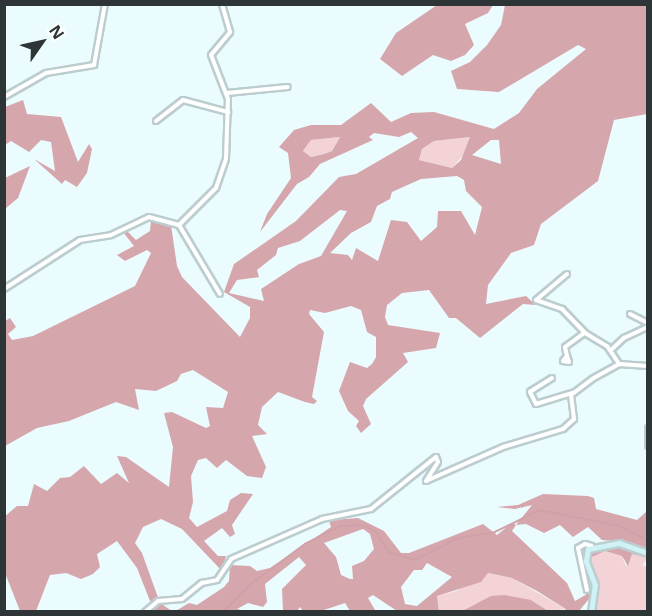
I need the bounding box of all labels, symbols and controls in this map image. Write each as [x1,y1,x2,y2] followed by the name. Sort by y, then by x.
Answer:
[12,12,72,72] north arrow
[44,20,70,43] text: N

